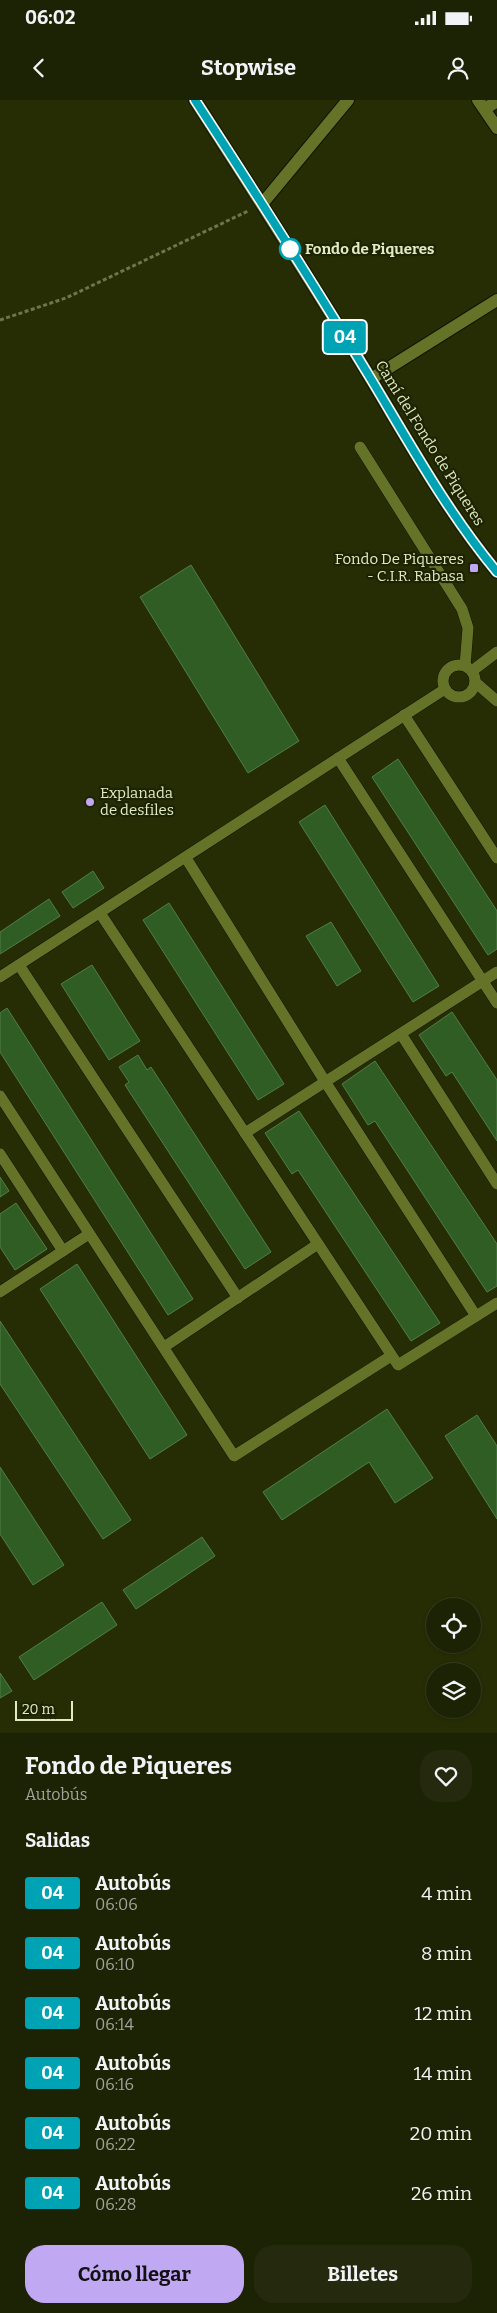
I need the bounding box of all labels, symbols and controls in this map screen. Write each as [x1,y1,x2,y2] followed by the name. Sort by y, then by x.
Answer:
[25,6,75,29] text: 06:02
[25,54,53,82] icon: back
[201,54,296,81] text: Stopwise
[444,54,472,82] icon: person
[279,238,301,260] marker: Fondo de Piqueres
[305,240,434,258] place label: Fondo de Piqueres
[322,321,368,353] line badge: 04
[334,326,356,348] text: 04
[372,357,488,529] street label: Camí del Fondo de Piqueres
[335,550,464,585] place label: Fondo De Piqueres - C.I.R. Rabasa
[468,562,480,574] marker: Fondo De Piqueres - C.I.R. Rabasa
[100,784,174,819] place label: Explanada de desfiles
[84,796,96,808] marker: Explanada de desfiles
[426,1598,481,1718] map controls
[426,1598,481,1653] button: locate
[426,1663,481,1718] button: layers
[15,1698,72,1721] scale bar
[22,1701,55,1718] text: 20 m
[420,1750,472,1802] button: heart
[25,1752,232,1780] text: Fondo de Piqueres
[25,1785,87,1804] text: Autobús
[25,1829,90,1852] text: Salidas
[95,1872,171,1895] text: Autobús
[41,1882,64,1904] text: 04
[421,1882,472,1905] text: 4 min
[95,1895,138,1914] text: 06:06
[95,1932,171,1955] text: Autobús
[41,1942,64,1964] text: 04
[421,1942,472,1965] text: 8 min
[95,1955,135,1974] text: 06:10
[95,1992,171,2015] text: Autobús
[41,2002,64,2024] text: 04
[414,2002,472,2025] text: 12 min
[95,2015,134,2034] text: 06:14
[95,2052,171,2075] text: Autobús
[41,2062,64,2084] text: 04
[414,2062,472,2085] text: 14 min
[95,2075,134,2094] text: 06:16
[95,2112,171,2135] text: Autobús
[41,2122,64,2144] text: 04
[410,2122,472,2145] text: 20 min
[95,2135,135,2154] text: 06:22
[95,2172,171,2195] text: Autobús
[41,2182,64,2204] text: 04
[411,2182,472,2205] text: 26 min
[95,2195,136,2214] text: 06:28
[25,2245,244,2303] button: Cómo llegar
[254,2245,472,2303] button: Billetes

